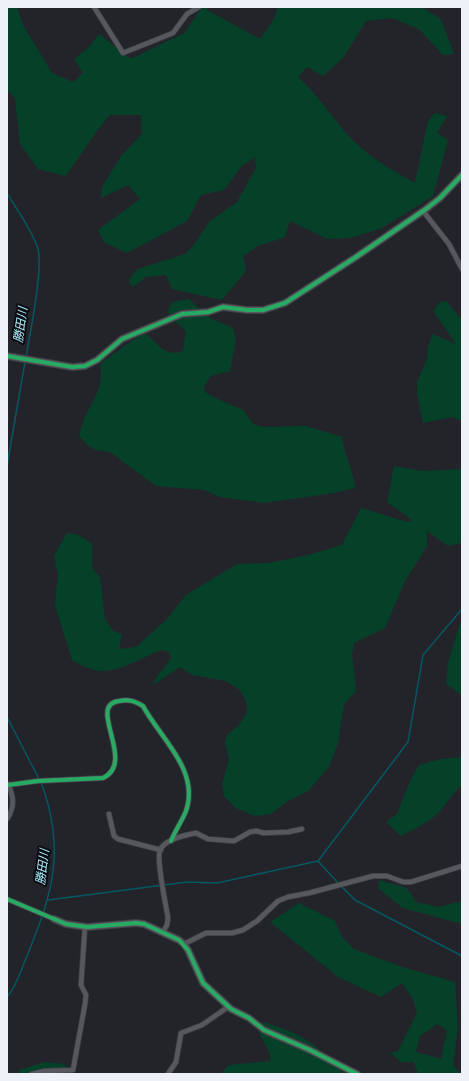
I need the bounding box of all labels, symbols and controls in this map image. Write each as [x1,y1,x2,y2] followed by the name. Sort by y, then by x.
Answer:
[11,306,31,344] water label: 勝田川
[34,848,52,886] water label: 勝田川

